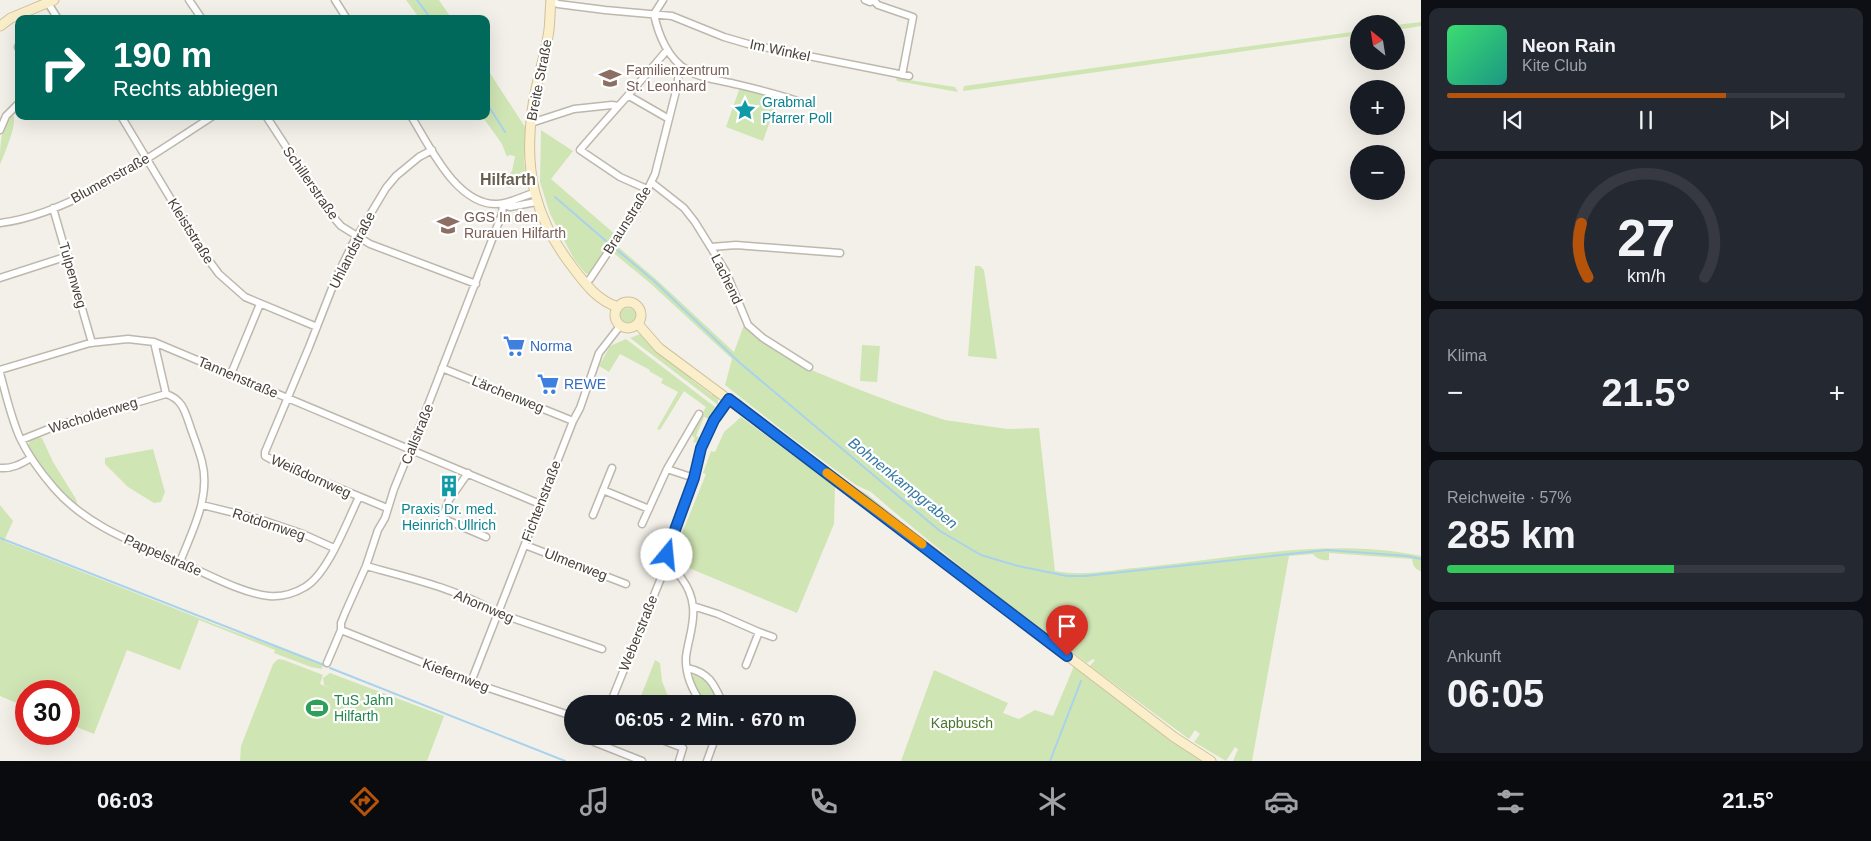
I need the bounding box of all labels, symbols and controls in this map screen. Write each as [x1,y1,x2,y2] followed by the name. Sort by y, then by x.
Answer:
[1350,15,1405,70] north arrow
[1350,15,1405,200] map controls
[30,35,95,100] icon: right
[113,35,212,74] text: 190 m
[1522,35,1616,56] text: Neon Rain
[748,36,812,64] street label: Im Winkel
[523,38,555,122] street label: Breite Straße
[1522,57,1587,74] text: Kite Club
[626,62,729,94] place label: Familienzentrum St. Leonhard
[597,65,623,91] school or university icon: Familienzentrum St. Leonhard
[113,76,278,101] text: Rechts abbiegen
[1350,80,1405,135] button: +
[762,94,832,126] place label: Grabmal Pfarrer Poll
[732,97,758,123] place icon: Grabmal Pfarrer Poll
[1499,106,1527,134] icon: previous
[1632,106,1660,134] icon: pause
[1765,106,1793,134] icon: next
[280,143,342,223] street label: Schillerstraße
[1350,145,1405,200] button: −
[68,150,152,206] street label: Blumenstraße
[480,171,536,188] district label: Hilfarth
[600,183,654,257] street label: Braunstraße
[165,195,217,267] street label: Kleiststraße
[326,209,378,291] street label: Uhlandstraße
[464,209,566,241] place label: GGS In den Rurauen Hilfarth
[1617,209,1675,267] text: 27
[435,212,461,238] school or university icon: GGS In den Rurauen Hilfarth
[56,240,90,310] street label: Tulpenweg
[708,251,746,307] street label: Lachend
[1627,266,1665,286] text: km/h
[501,333,527,359] supermarket icon: Norma
[530,338,572,354] place label: Norma
[1447,347,1487,364] text: Klima
[195,353,281,401] street label: Tannenstraße
[535,371,561,397] supermarket icon: REWE
[470,372,546,416] street label: Lärchenweg
[1601,372,1691,414] text: 21.5°
[564,376,606,392] place label: REWE
[1447,377,1463,408] text: −
[1829,377,1845,408] text: +
[47,394,139,436] street label: Wacholderweg
[398,401,436,467] street label: Callstraße
[845,433,961,532] water label: Bohnenkampgraben
[268,451,354,501] street label: Weißdornweg
[518,458,564,544] street label: Fichtenstraße
[436,473,462,499] building icon: Praxis Dr. med. Heinrich Ullrich
[1447,489,1572,506] text: Reichweite · 57%
[401,501,497,533] place label: Praxis Dr. med. Heinrich Ullrich
[231,505,307,543] street label: Rotdornweg
[1447,514,1576,556] text: 285 km
[640,528,692,580] position arrow
[122,531,204,579] street label: Pappelstraße
[542,545,610,583] street label: Ulmenweg
[452,586,516,626] street label: Ahornweg
[615,592,661,673] street label: Weberstraße
[1046,605,1088,656] pin
[1053,612,1081,640] icon: arrive
[1447,648,1501,665] text: Ankunft
[420,655,492,695] street label: Kiefernweg
[1447,673,1544,715] text: 06:05
[15,680,80,745] speed limit sign: 30
[334,692,393,724] place label: TuS Jahn Hilfarth
[304,695,330,721] sports icon: TuS Jahn Hilfarth
[615,709,805,730] text: 06:05 · 2 Min. · 670 m
[931,715,993,731] park label: Kapbusch
[347,784,382,819] icon: directions
[577,784,612,819] icon: music
[806,784,841,819] icon: phone
[1035,784,1070,819] icon: climate
[1264,784,1299,819] icon: car
[1493,784,1528,819] icon: filters
[97,788,153,813] text: 06:03
[1722,788,1774,813] text: 21.5°

